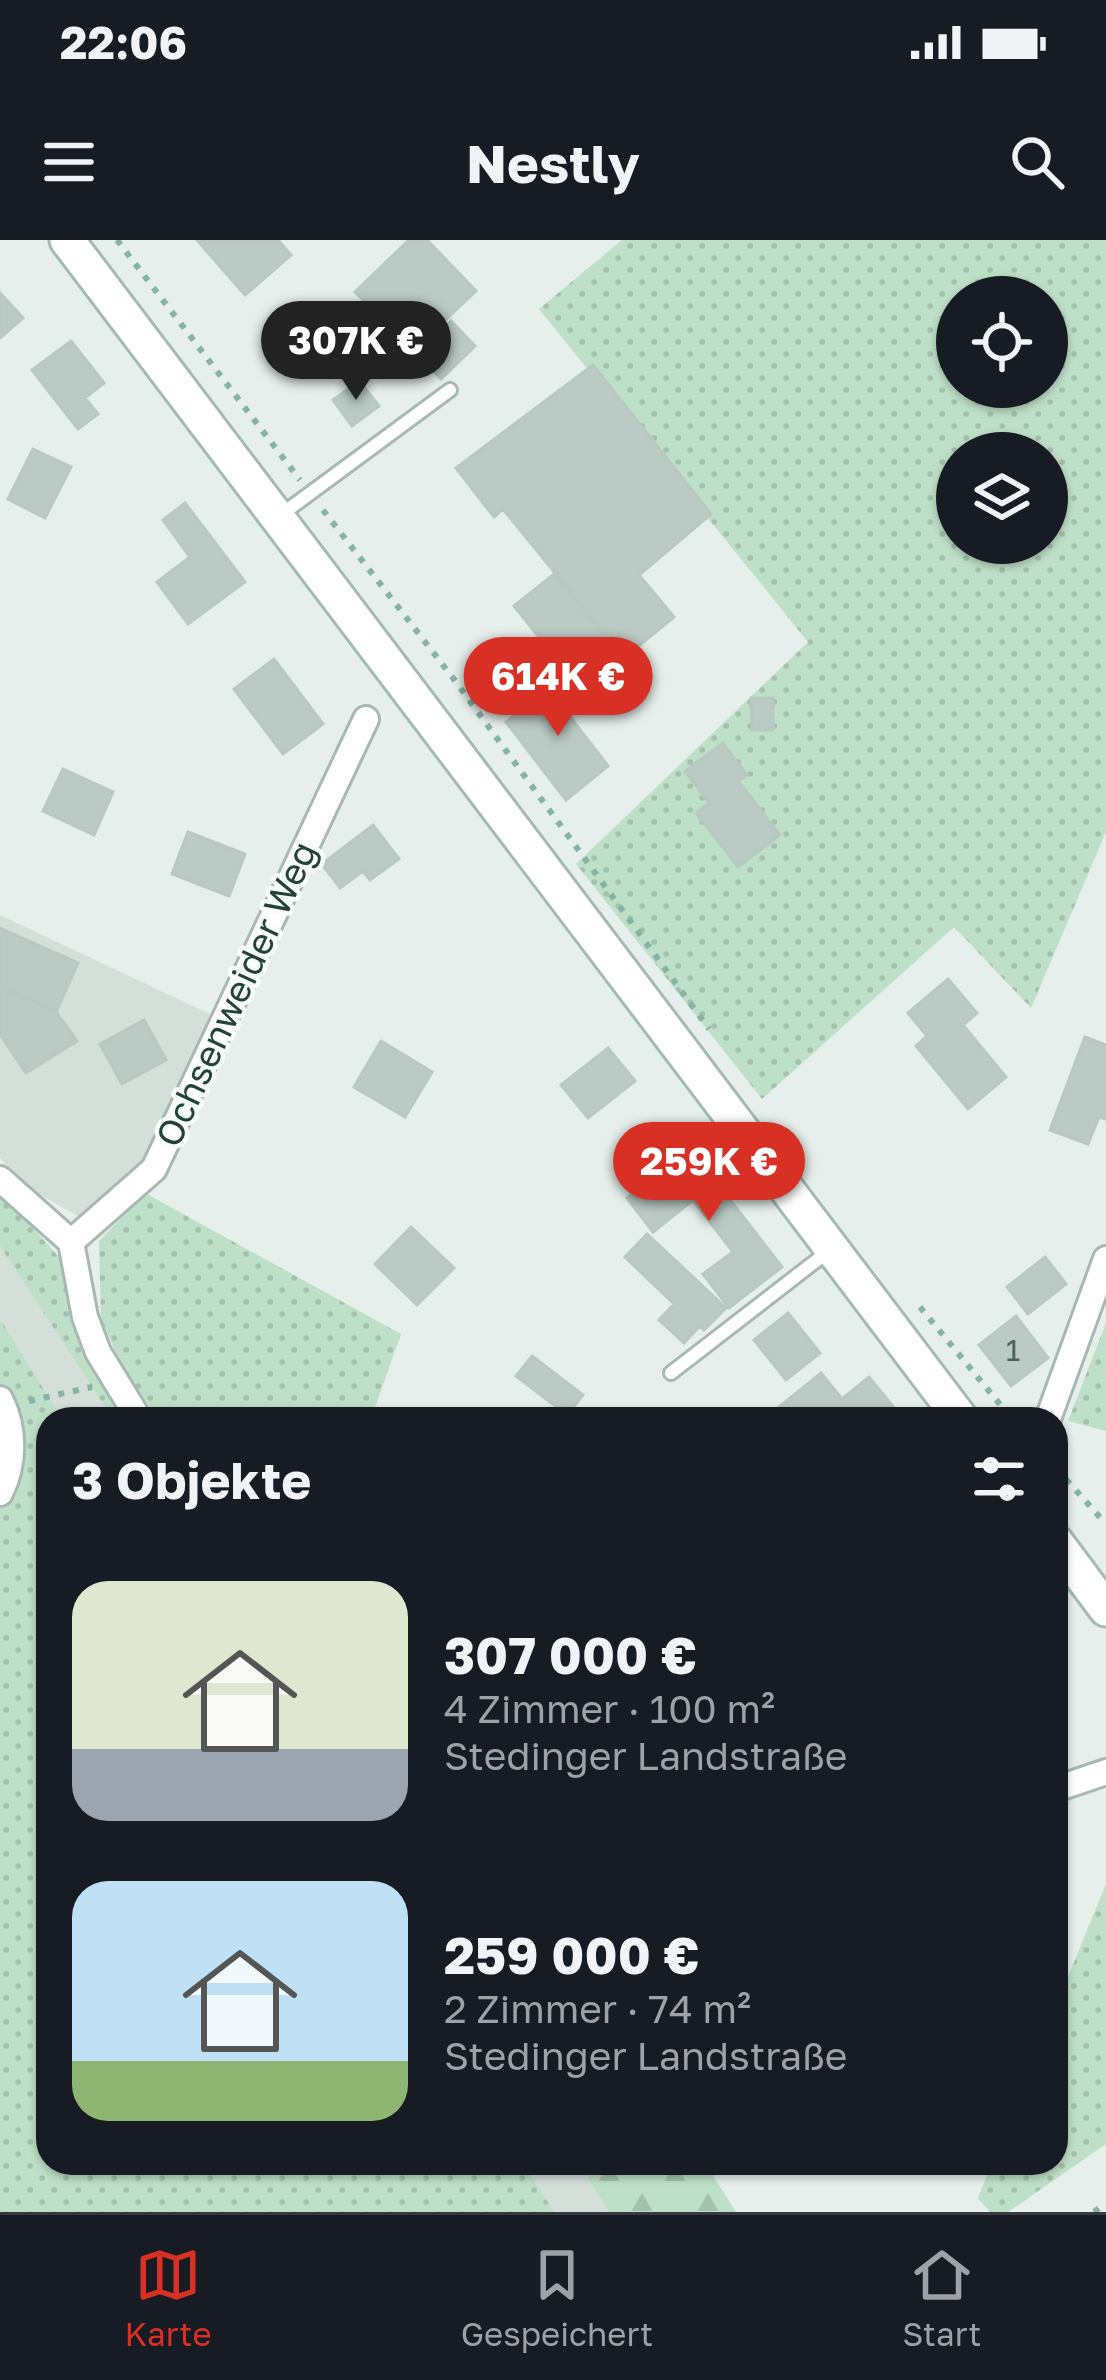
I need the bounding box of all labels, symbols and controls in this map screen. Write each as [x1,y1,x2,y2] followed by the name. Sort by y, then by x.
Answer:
[60,15,187,69] text: 22:06
[36,129,102,195] icon: menu
[1004,129,1070,195] icon: search
[466,130,640,195] text: Nestly
[936,276,1068,564] map controls
[936,276,1068,408] button: locate
[258,301,454,403] pin: 307K €
[288,316,424,363] text: 307K €
[936,432,1068,564] button: layers
[460,637,656,739] pin: 614K €
[491,652,625,699] text: 614K €
[146,834,325,1153] street label: Ochsenweider Weg
[611,1122,807,1224] pin: 259K €
[640,1137,778,1184] text: 259K €
[1006,1332,1020,1368] house number: 1
[966,1446,1032,1512] icon: filters
[72,1449,311,1510] text: 3 Objekte
[444,1624,697,1685] text: 307 000 €
[168,1629,312,1773] icon: home
[444,1685,775,1732] text: 4 Zimmer · 100 m²
[444,1732,847,1779] text: Stedinger Landstraße
[444,1924,700,1985] text: 259 000 €
[168,1929,312,2073] icon: home
[444,1985,751,2032] text: 2 Zimmer · 74 m²
[444,2032,847,2079] text: Stedinger Landstraße
[125,2242,212,2353] tab: Karte
[461,2242,653,2353] tab: Gespeichert
[902,2242,981,2353] tab: Start

